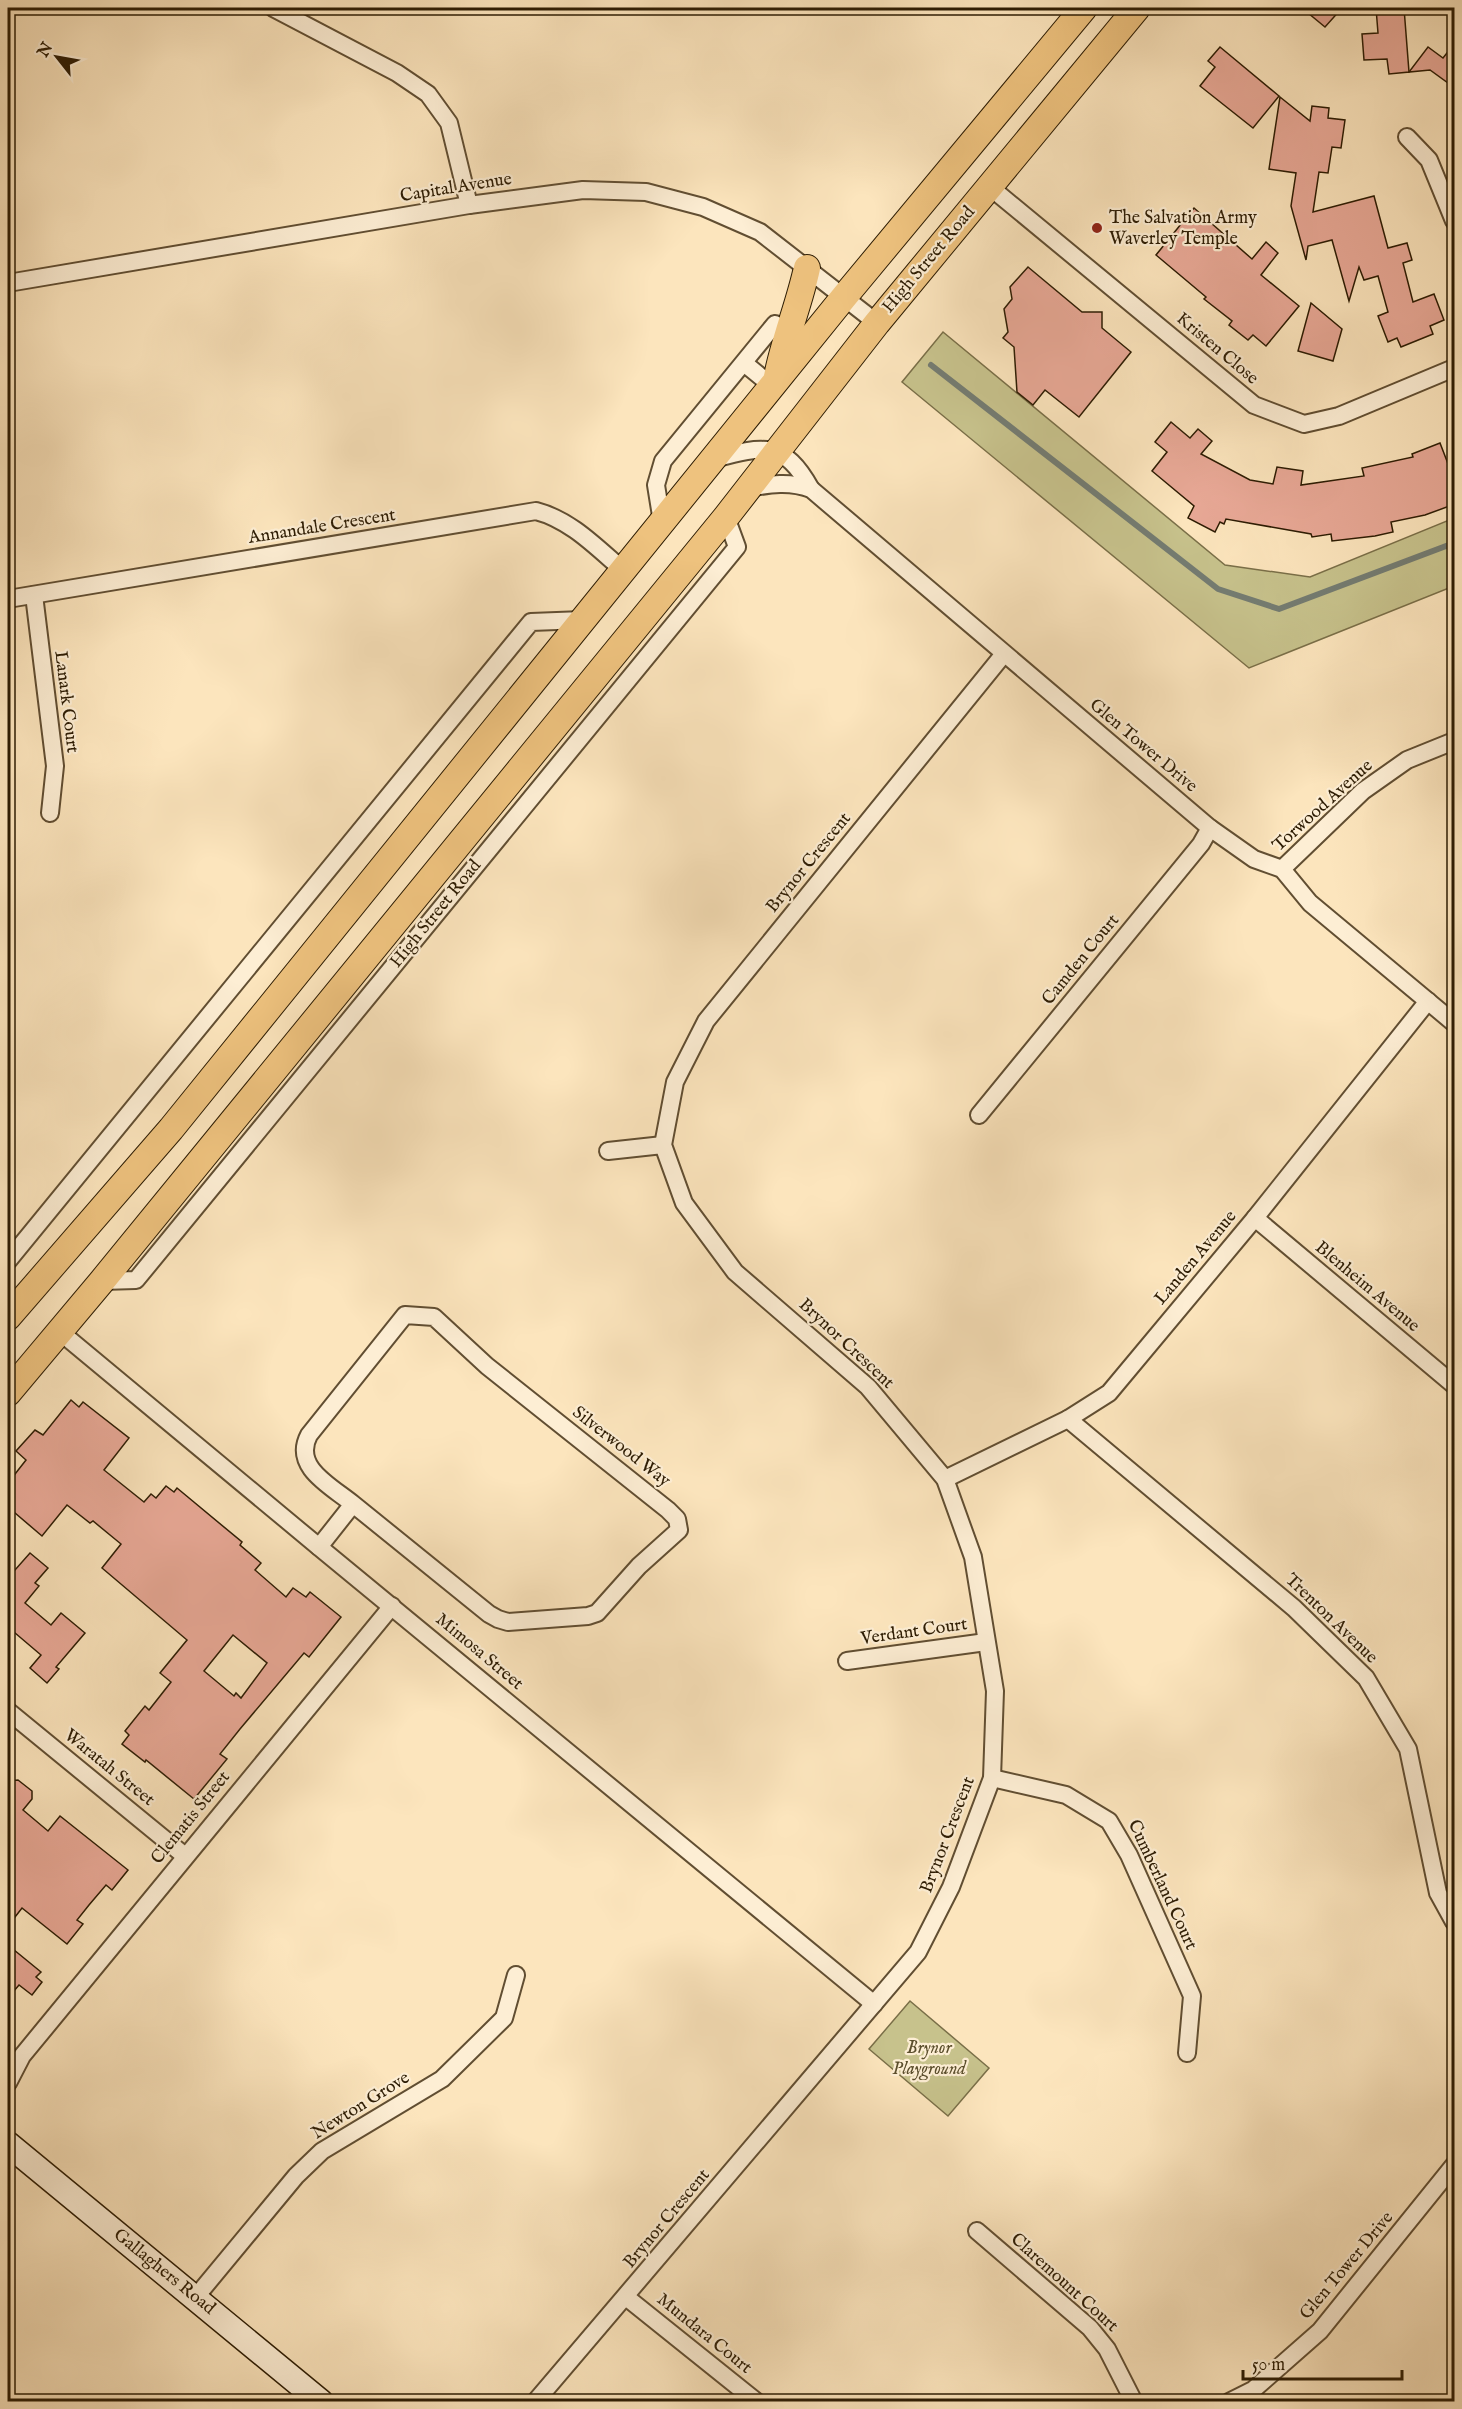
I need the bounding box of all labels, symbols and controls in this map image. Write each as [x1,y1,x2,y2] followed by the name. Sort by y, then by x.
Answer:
[27,27,87,87] north arrow
[33,39,58,62] text: N
[398,168,514,208] street label: Capital Avenue
[877,201,981,318] street label: High Street Road
[1109,207,1257,251] place label: The Salvation Army Waverley Temple
[1090,221,1104,235] marker: The Salvation Army Waverley Temple
[1171,308,1263,390] street label: Kristen Close
[246,504,397,550] street label: Annandale Crescent
[48,650,84,754] street label: Lanark Court
[1084,694,1202,798] street label: Glen Tower Drive
[1268,755,1378,857] street label: Torwood Avenue
[761,808,857,918] street label: Brynor Crescent
[385,855,487,973] street label: High Street Road
[1037,910,1125,1010] street label: Camden Court
[1150,1206,1242,1310] street label: Landen Avenue
[1310,1236,1424,1338] street label: Blenheim Avenue
[793,1294,899,1394] street label: Brynor Crescent
[567,1401,675,1493] street label: Silverwood Way
[1280,1569,1382,1669] street label: Trenton Avenue
[430,1608,528,1696] street label: Mimosa Street
[858,1613,969,1651] street label: Verdant Court
[59,1724,159,1812] street label: Waratah Street
[146,1767,236,1869] street label: Clematis Street
[915,1774,981,1896] street label: Brynor Crescent
[1122,1816,1202,1954] street label: Cumberland Court
[892,2037,967,2081] park label: Brynor Playground
[308,2067,414,2145] street label: Newton Grove
[619,2165,715,2273] street label: Brynor Crescent
[1295,2207,1399,2325] street label: Glen Tower Drive
[108,2224,220,2320] street label: Gallaghers Road
[1005,2228,1123,2338] street label: Claremount Court
[652,2289,756,2379] street label: Mundara Court
[1243,2343,1402,2381] scale bar
[1252,2354,1285,2377] text: 50 m

